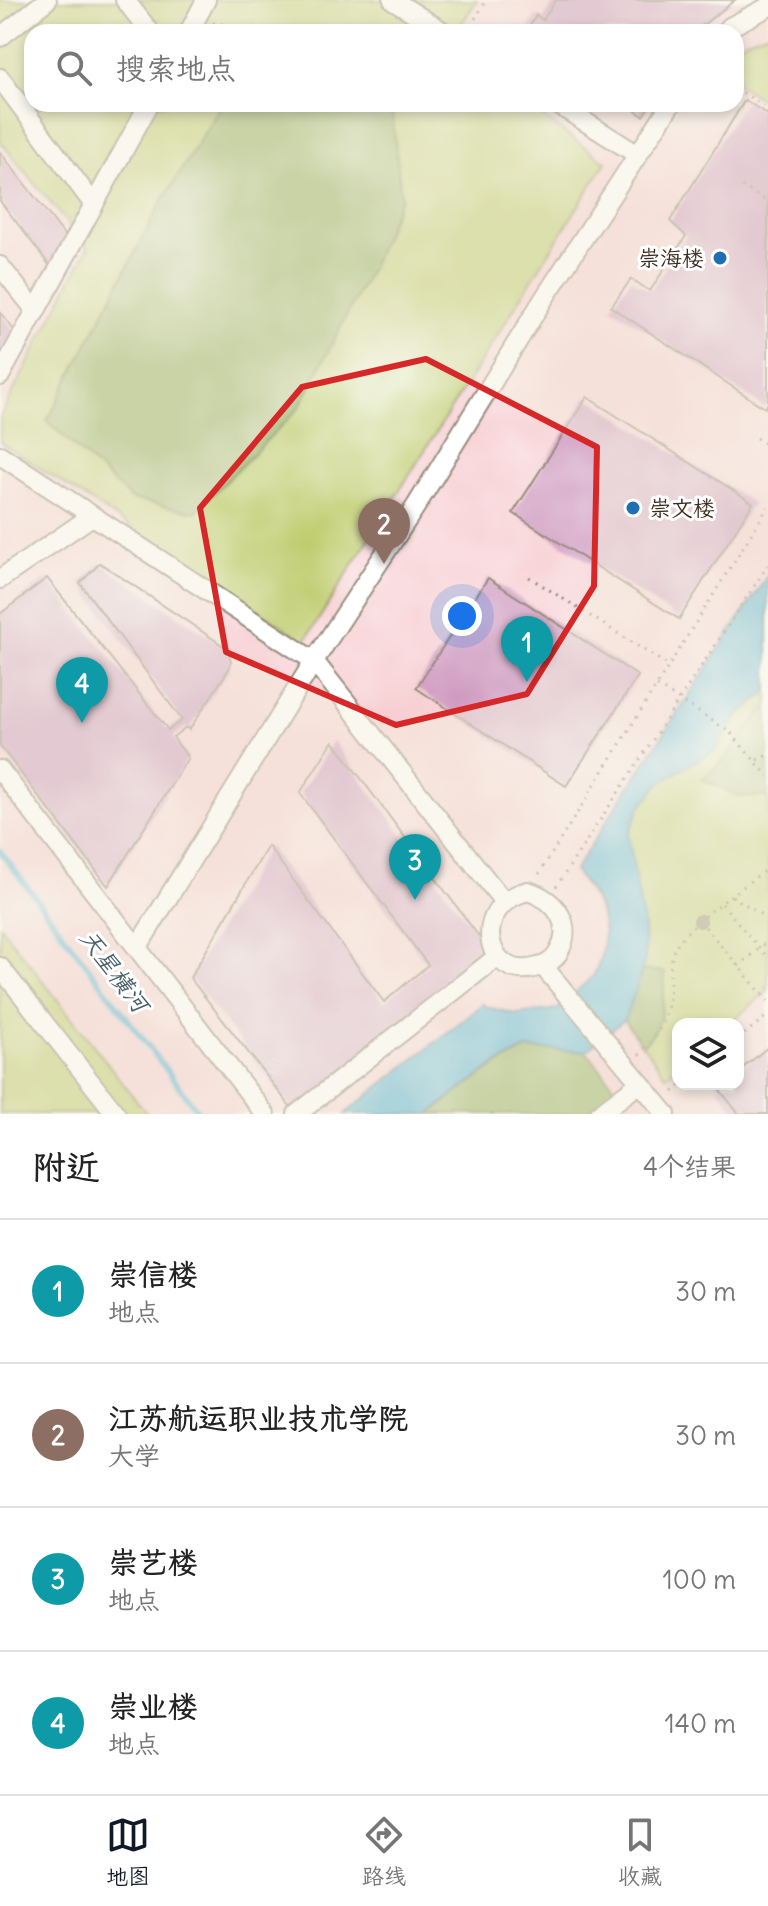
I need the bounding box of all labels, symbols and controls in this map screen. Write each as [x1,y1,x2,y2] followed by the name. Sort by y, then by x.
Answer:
[24,24,744,112] search box
[52,46,96,90] icon: search
[116,49,236,87] text: 搜索地点
[638,244,704,272] place label: 崇海楼
[711,249,729,267] marker: 崇海楼
[649,494,715,522] place label: 崇文楼
[358,498,410,564] pin: 2
[624,499,642,517] marker: 崇文楼
[442,596,482,636] your location
[501,616,553,682] pin: 1
[56,657,108,723] pin: 4
[389,834,441,900] pin: 3
[74,923,158,1021] water label: 天星横河
[672,1018,744,1090] map controls
[672,1018,744,1090] button: layers
[32,1145,100,1188] text: 附近
[643,1150,736,1183] text: 4个结果
[108,1255,198,1293] text: 崇信楼
[53,1275,63,1308] text: 1
[675,1275,736,1308] text: 30 m
[108,1295,160,1328] text: 地点
[108,1399,408,1437] text: 江苏航运职业技术学院
[51,1419,65,1452] text: 2
[675,1419,736,1452] text: 30 m
[108,1439,160,1472] text: 大学
[108,1543,198,1581] text: 崇艺楼
[51,1563,65,1596] text: 3
[662,1563,736,1596] text: 100 m
[108,1583,160,1616] text: 地点
[108,1687,198,1725] text: 崇业楼
[50,1707,66,1740] text: 4
[665,1707,736,1740] text: 140 m
[108,1727,160,1760] text: 地点
[106,1813,150,1890] tab: 地图
[362,1813,406,1890] tab: 路线
[618,1813,662,1890] tab: 收藏

